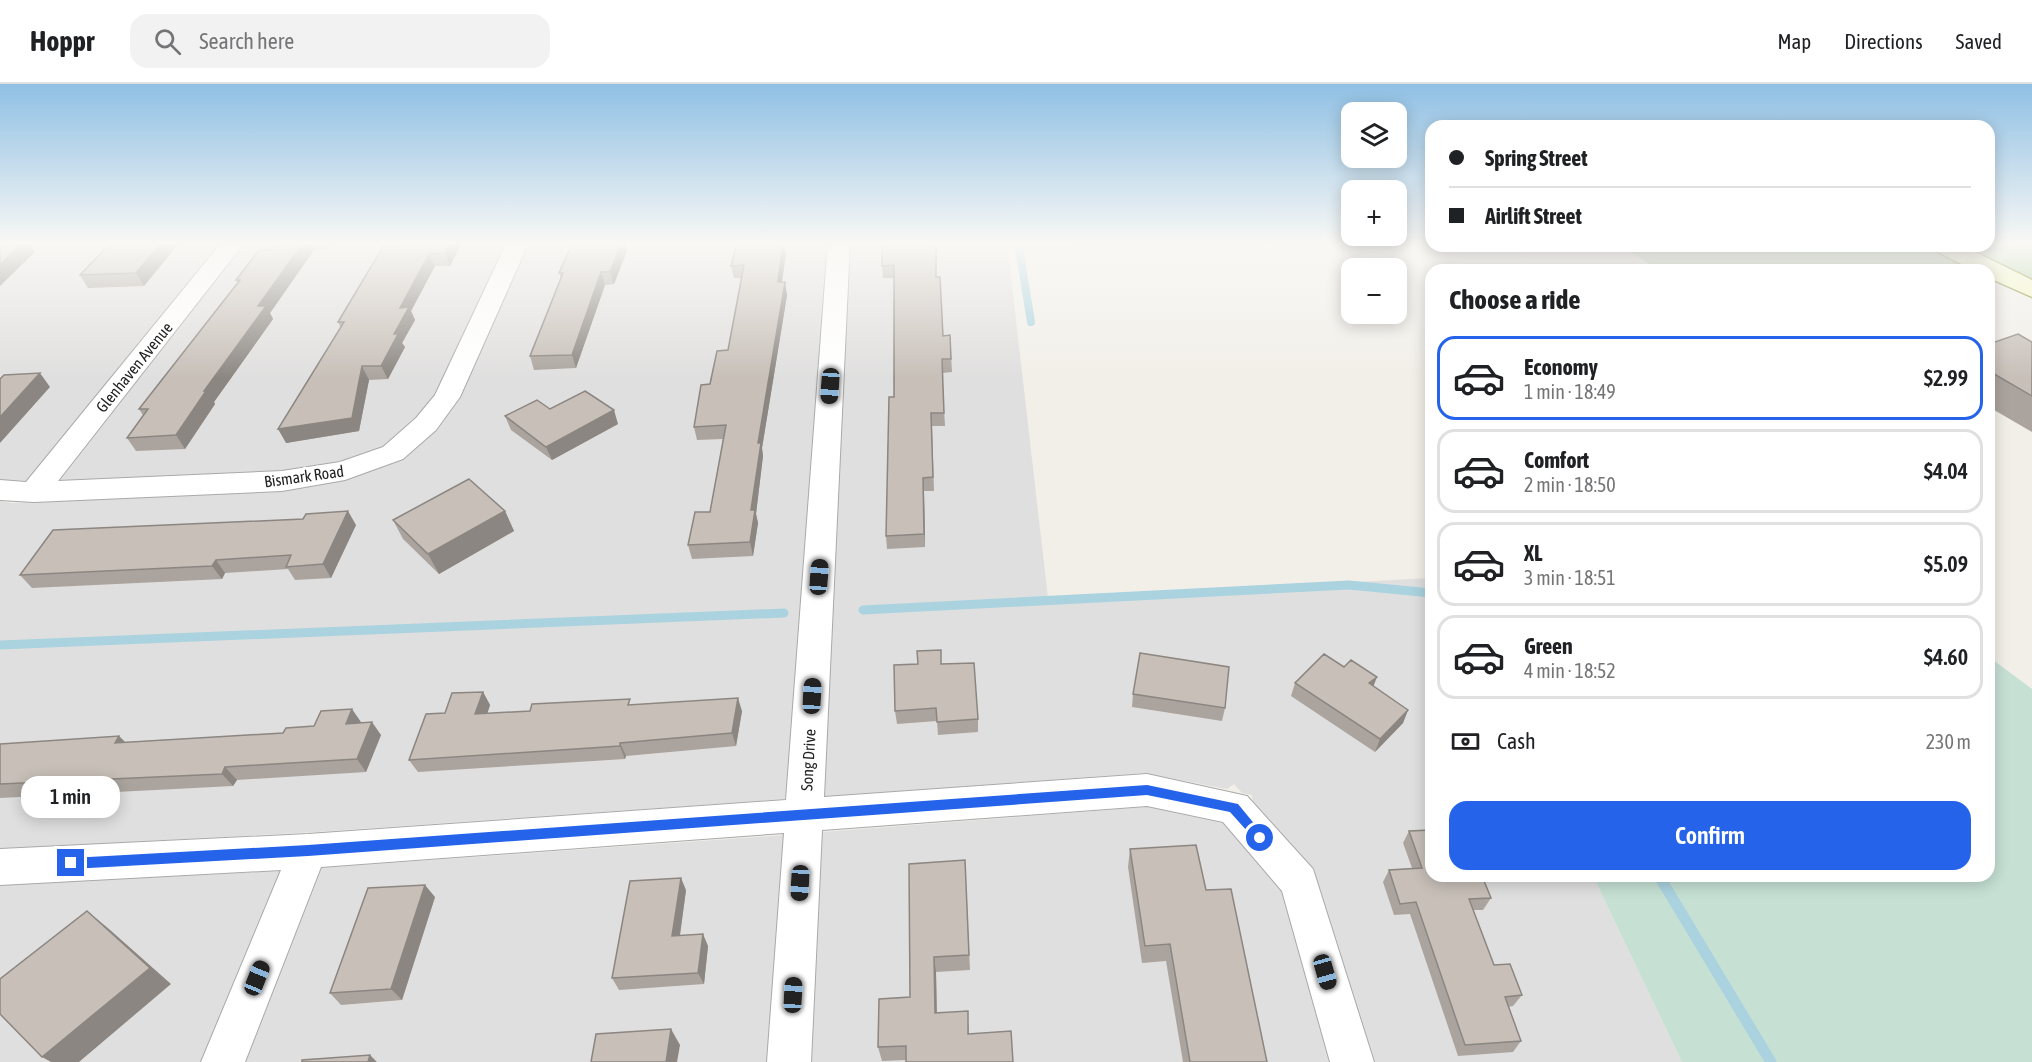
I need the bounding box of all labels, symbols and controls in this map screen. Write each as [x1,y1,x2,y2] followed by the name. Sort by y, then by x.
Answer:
[130,14,550,68] search box
[30,25,94,57] text: Hoppr
[151,25,184,58] icon: search
[199,28,294,54] text: Search here
[1777,29,1811,53] text: Map
[1844,29,1923,53] text: Directions
[1956,29,2002,53] text: Saved
[1341,102,1407,324] map controls
[1341,102,1407,168] button: layers
[1485,145,1588,171] text: Spring Street
[1341,180,1407,246] button: +
[1485,203,1582,229] text: Airlift Street
[1341,258,1407,324] button: −
[1449,284,1581,315] text: Choose a ride
[92,318,176,416] street label: Glenhaven Avenue
[1452,351,1506,405] icon: car
[1524,354,1598,380] text: Economy
[1924,365,1968,391] text: $2.99
[820,367,840,405] car
[1524,380,1616,403] text: 1 min · 18:49
[1452,444,1506,498] icon: car
[1524,447,1589,473] text: Comfort
[1924,458,1968,484] text: $4.04
[263,461,345,491] street label: Bismark Road
[1524,473,1616,496] text: 2 min · 18:50
[1452,537,1506,591] icon: car
[1524,540,1542,566] text: XL
[1924,551,1968,577] text: $5.09
[809,558,829,596] car
[1524,566,1616,589] text: 3 min · 18:51
[1452,630,1506,684] icon: car
[1524,633,1573,659] text: Green
[1924,644,1968,670] text: $4.60
[1524,659,1616,682] text: 4 min · 18:52
[802,678,822,714] car
[1449,725,1482,758] icon: cash
[1497,728,1536,754] text: Cash
[797,729,820,792] street label: Song Drive
[1926,730,1971,753] text: 230 m
[22,776,121,818] callout: 1 min
[50,785,91,808] text: 1 min
[1449,801,1971,870] button: Confirm
[1246,824,1273,851] route start
[57,849,84,876] route end
[790,865,810,901] car
[1311,952,1339,992] car
[242,958,272,998] car
[783,977,803,1013] car

